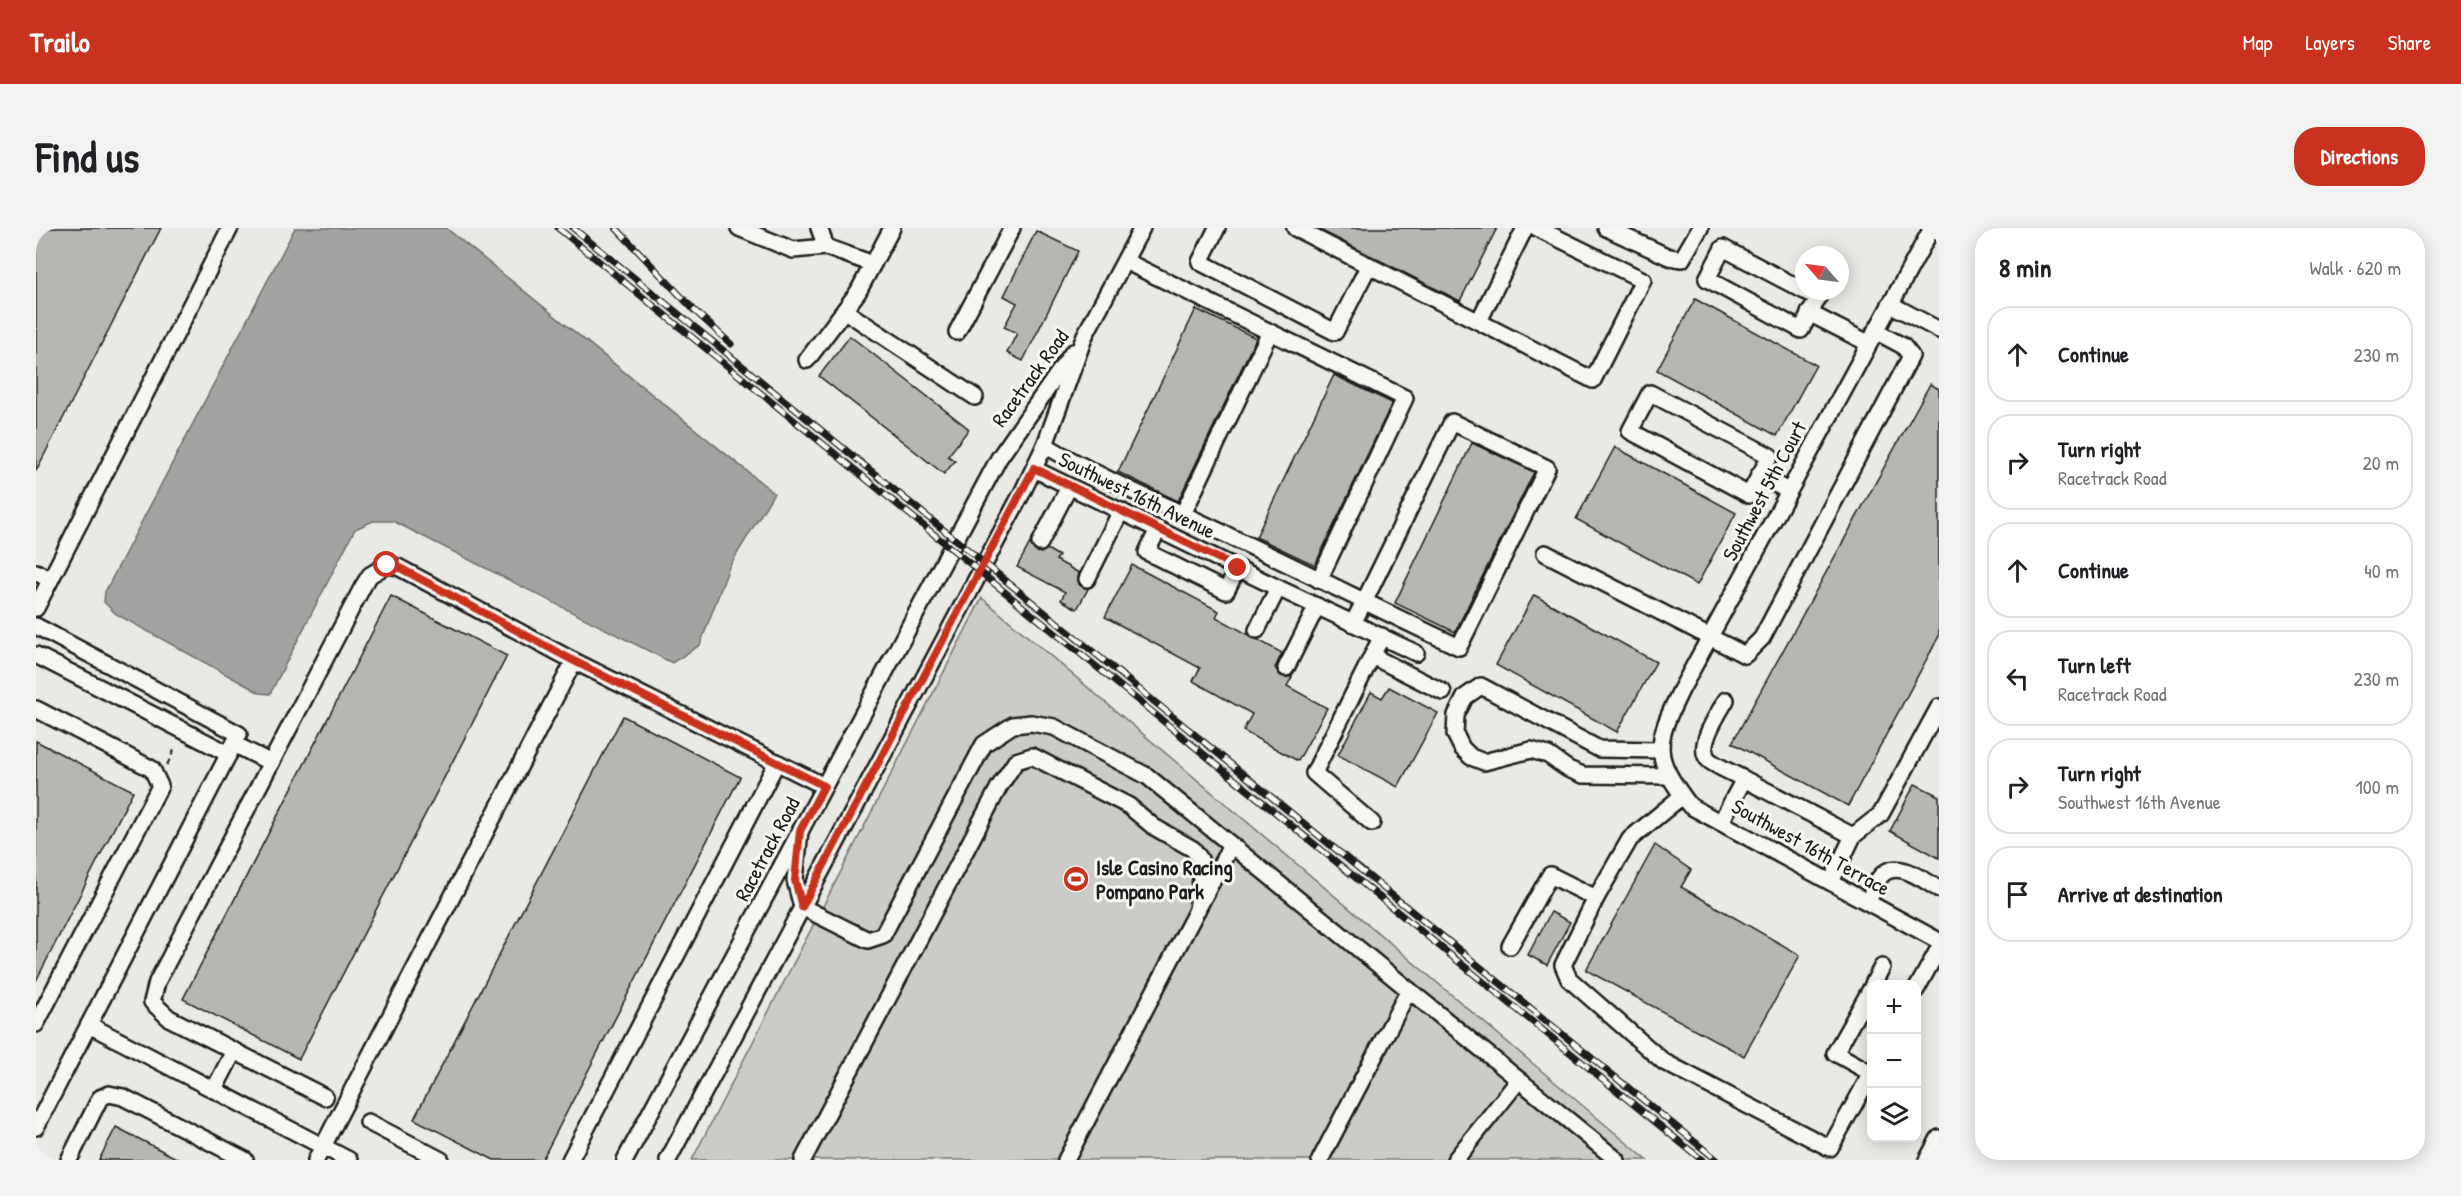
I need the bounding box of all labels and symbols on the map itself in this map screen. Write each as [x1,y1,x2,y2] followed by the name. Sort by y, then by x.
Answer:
[1795,246,1849,300] north arrow
[985,323,1075,433] street label: Racetrack Road
[1715,415,1813,566] street label: Southwest 5th Court
[1054,445,1220,545] street label: Southwest 16th Avenue
[373,551,399,577] route start
[1224,554,1250,580] route end
[1727,791,1895,903] street label: Southwest 16th Terrace
[727,792,807,906] street label: Racetrack Road
[1096,853,1233,907] place label: Isle Casino Racing Pompano Park
[1061,864,1091,894] sports icon: Isle Casino Racing Pompano Park

